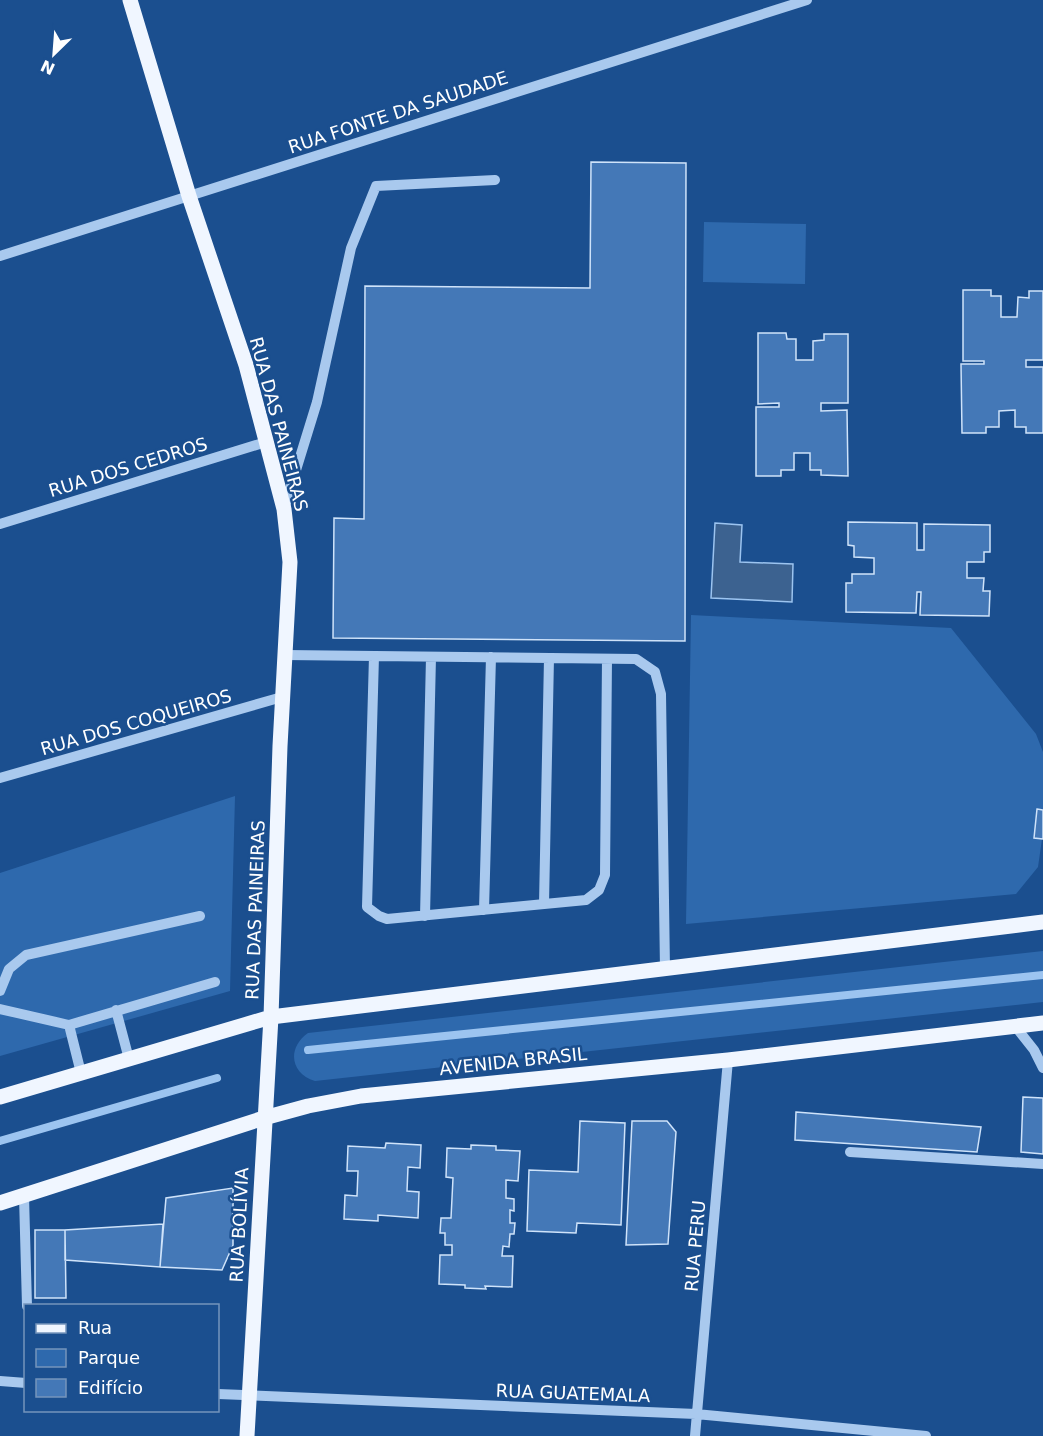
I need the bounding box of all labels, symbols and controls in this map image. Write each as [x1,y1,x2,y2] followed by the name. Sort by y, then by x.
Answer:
[24,24,84,84] north arrow
[38,56,58,79] text: N
[286,67,510,157] street label: RUA FONTE DA SAUDADE
[246,334,312,514] street label: RUA DAS PAINEIRAS
[46,433,210,501] street label: RUA DOS CEDROS
[38,685,234,759] street label: RUA DOS COQUEIROS
[241,820,269,1000] street label: RUA DAS PAINEIRAS
[438,1043,588,1079] street label: AVENIDA BRASIL
[225,1166,253,1283] street label: RUA BOLÍVIA
[681,1199,709,1293] street label: RUA PERU
[24,1304,219,1412] legend
[78,1317,112,1338] text: Rua
[78,1347,140,1368] text: Parque
[78,1377,143,1398] text: Edifício
[495,1380,651,1406] street label: RUA GUATEMALA

